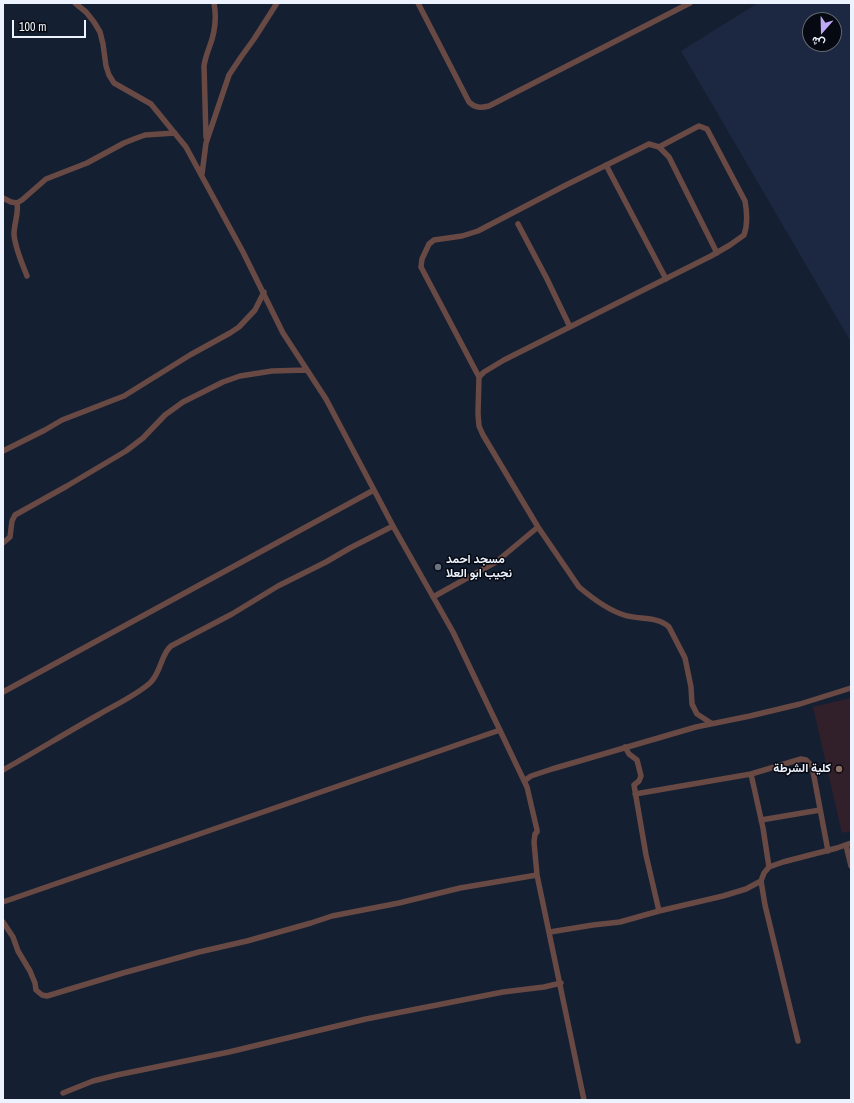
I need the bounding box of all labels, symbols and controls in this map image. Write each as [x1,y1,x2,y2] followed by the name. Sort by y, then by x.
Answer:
[14,12,88,38] scale bar
[802,12,842,52] north arrow
[19,19,46,35] text: 100 m
[810,33,827,51] text: ش
[446,553,512,581] place label: مسجد احمد نجيب ابو العلا
[433,562,443,572] marker: مسجد احمد نجيب ابو العلا
[773,762,831,776] place label: كلية الشرطة
[834,764,844,774] marker: كلية الشرطة

